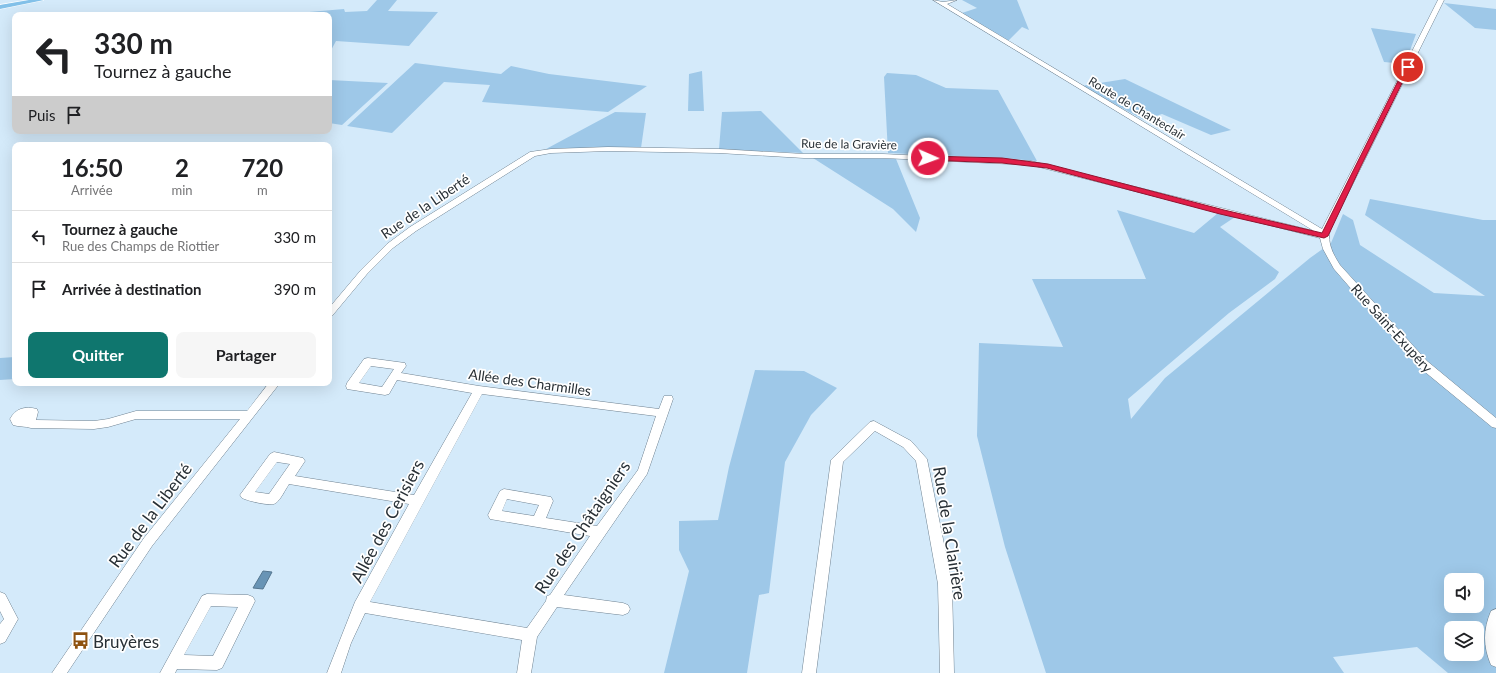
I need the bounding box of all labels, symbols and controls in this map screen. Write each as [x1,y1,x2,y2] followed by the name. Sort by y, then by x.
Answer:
[94,26,173,60] text: 330 m
[28,28,80,80] icon: left
[1391,50,1425,84] pin
[1397,56,1419,78] icon: arrive
[94,60,232,82] text: Tournez à gauche
[1086,73,1189,143] street label: Route de Chanteclair
[63,104,85,126] icon: arrive
[28,106,55,124] text: Puis
[801,136,897,152] street label: Rue de la Gravière
[907,137,949,179] position arrow
[61,153,123,182] text: 16:50
[175,153,189,182] text: 2
[241,153,283,182] text: 720
[377,170,473,242] street label: Rue de la Liberté
[71,182,113,198] text: Arrivée
[172,182,193,198] text: min
[257,182,268,198] text: m
[62,220,178,238] text: Tournez à gauche
[28,226,50,248] icon: left
[274,228,316,246] text: 330 m
[62,238,219,254] text: Rue des Champs de Riottier
[28,278,50,300] icon: arrive
[62,280,201,298] text: Arrivée à destination
[274,280,316,298] text: 390 m
[1348,280,1437,376] street label: Rue Saint-Exupéry
[28,332,168,378] button: Quitter
[176,332,316,378] button: Partager
[468,365,592,399] street label: Allée des Charmilles
[346,456,428,586] street label: Allée des Cerisiers
[530,456,634,598] street label: Rue des Châtaigniers
[104,459,196,571] street label: Rue de la Liberté
[929,465,971,601] street label: Rue de la Clairière
[1444,573,1484,661] map controls
[1444,573,1484,613] button: sound
[1444,621,1484,661] button: layers
[70,631,90,651] bus stop icon: Bruyères
[93,631,159,652] place label: Bruyères

